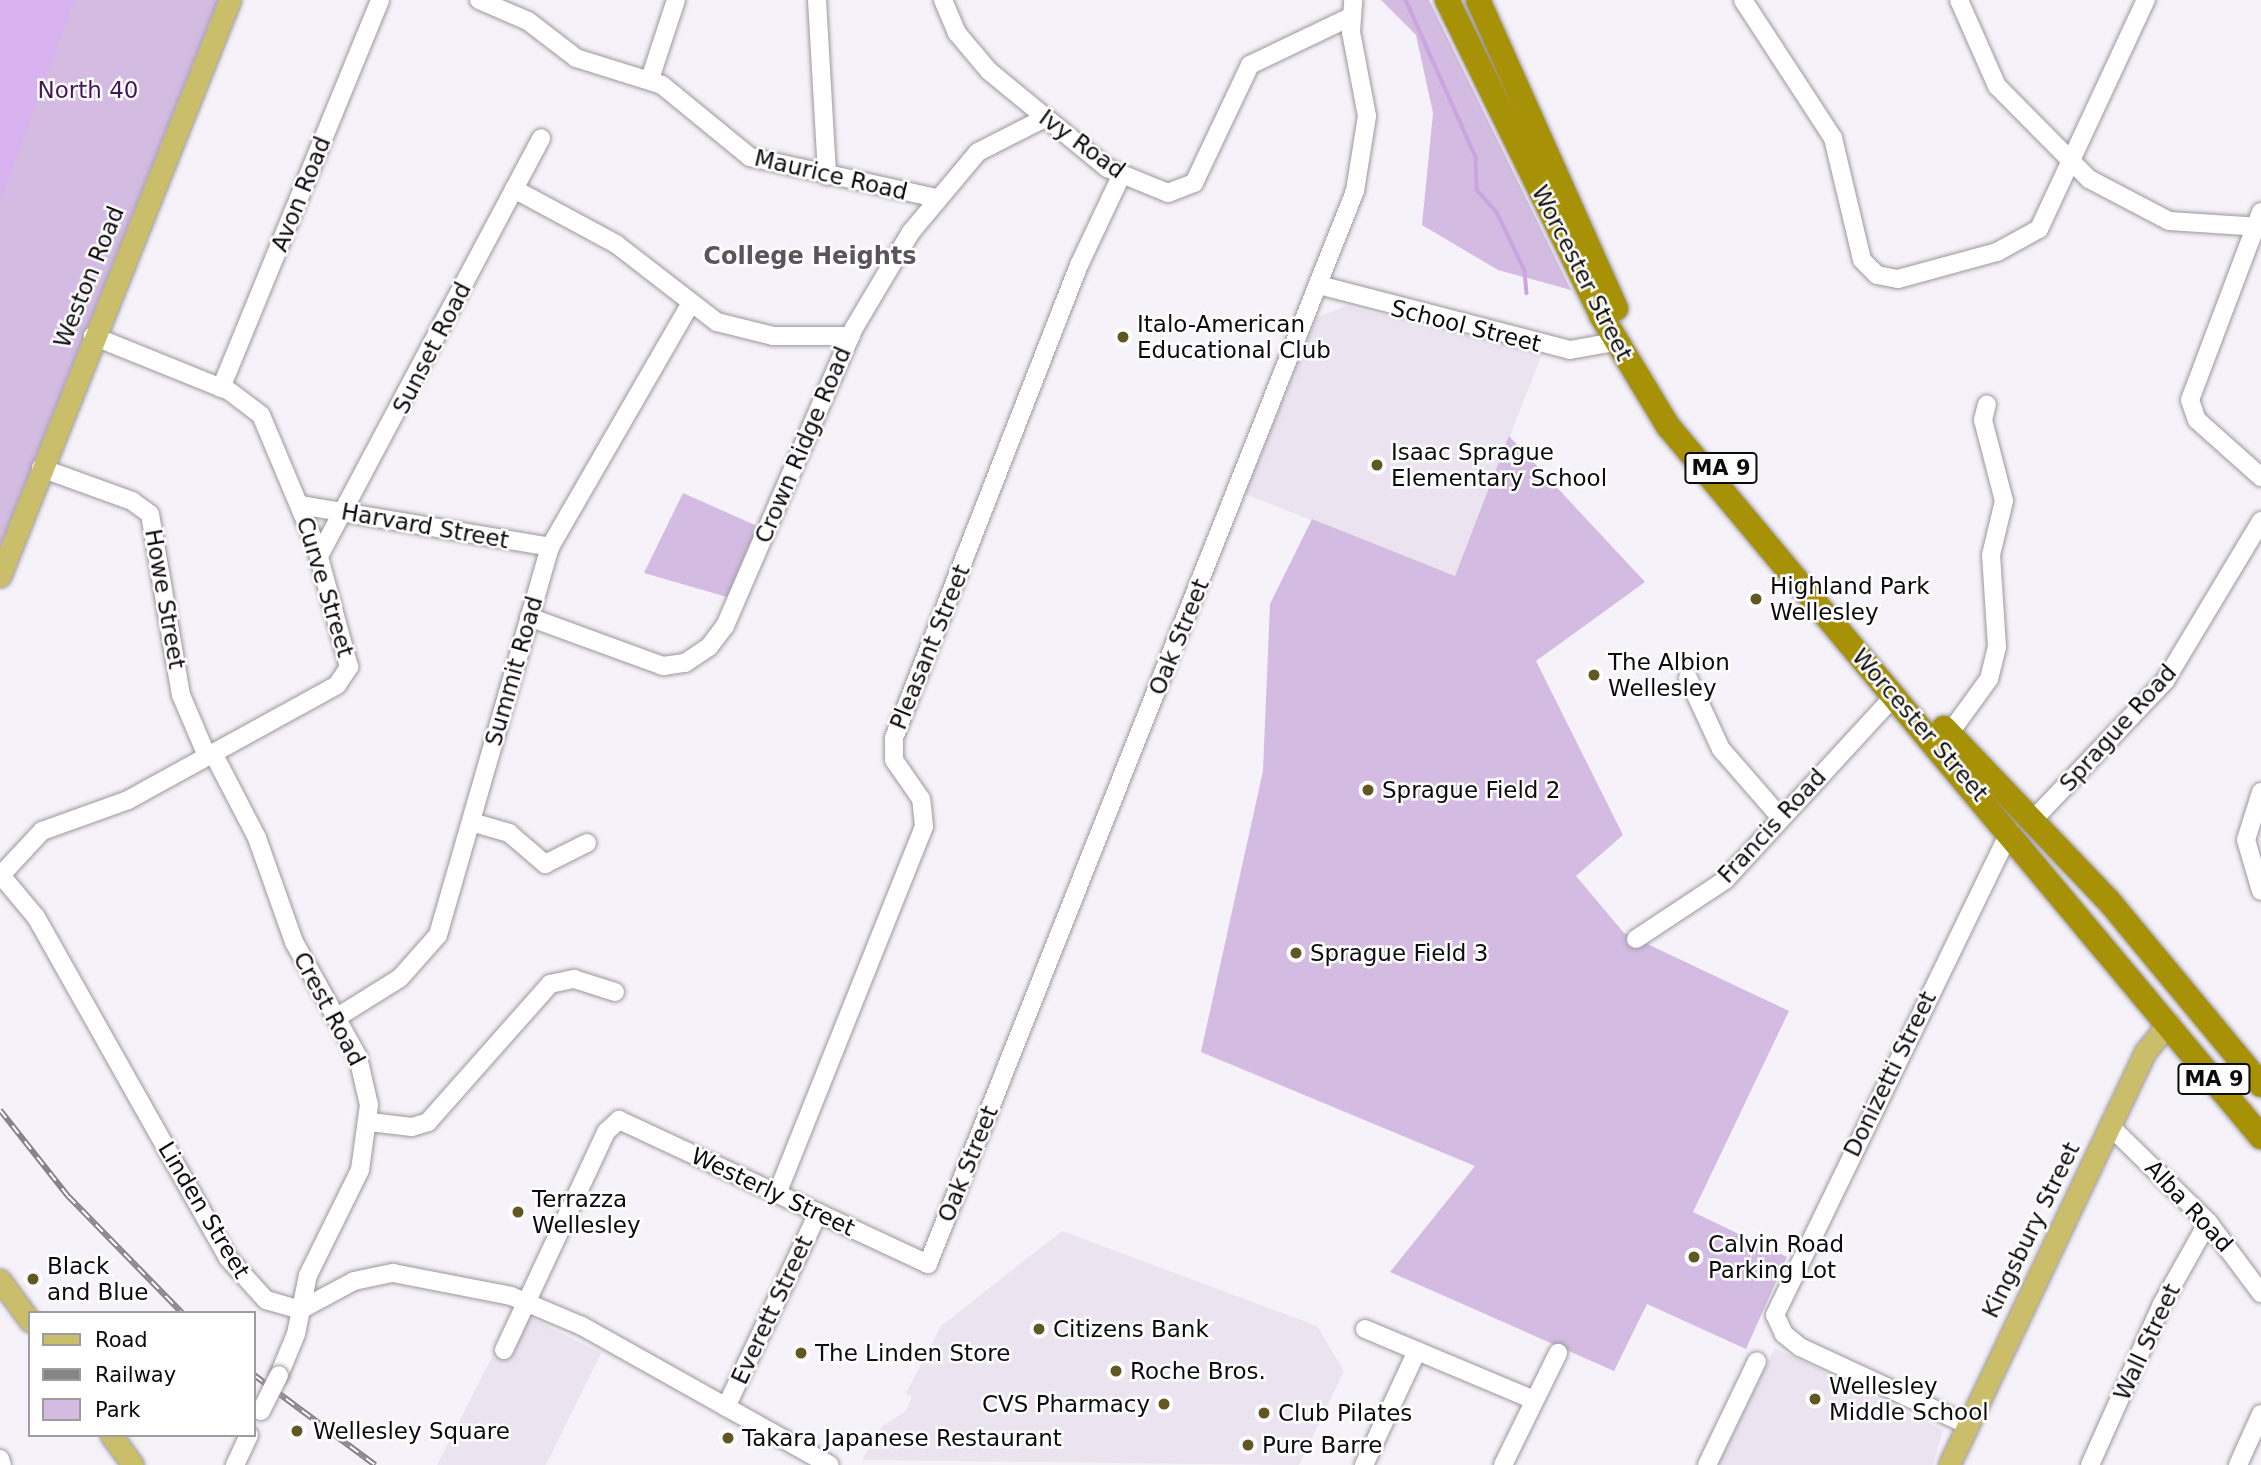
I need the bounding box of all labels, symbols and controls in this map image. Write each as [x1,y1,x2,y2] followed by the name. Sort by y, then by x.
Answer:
[38,76,138,104] park label: North 40
[1034,104,1130,184] street label: Ivy Road
[265,132,337,256] street label: Avon Road
[752,144,910,206] street label: Maurice Road
[1526,181,1638,365] street label: Worcester Street
[48,202,130,352] street label: Weston Road
[703,243,917,271] district label: College Heights
[387,278,477,418] street label: Sunset Road
[1388,294,1544,358] street label: School Street
[1137,310,1331,364] place label: Italo-American Educational Club
[1115,329,1131,345] marker: Italo-American Educational Club
[749,343,857,547] street label: Crown Ridge Road
[1391,438,1607,492] place label: Isaac Sprague Elementary School
[1684,450,1758,486] road number: MA 9
[1369,457,1385,473] marker: Isaac Sprague Elementary School
[339,498,511,554] street label: Harvard Street
[291,514,359,660] street label: Curve Street
[139,527,191,671] street label: Howe Street
[884,561,976,733] street label: Pleasant Street
[1770,572,1930,626] place label: Highland Park Wellesley
[1143,575,1215,699] street label: Oak Street
[1748,591,1764,607] marker: Highland Park Wellesley
[479,593,549,749] street label: Summit Road
[1846,643,1994,807] street label: Worcester Street
[1608,648,1730,702] place label: The Albion Wellesley
[2054,659,2182,797] street label: Sprague Road
[1586,667,1602,683] marker: The Albion Wellesley
[1712,763,1832,889] street label: Francis Road
[1382,776,1560,804] place label: Sprague Field 2
[1360,782,1376,798] marker: Sprague Field 2
[1310,939,1488,967] place label: Sprague Field 3
[1288,945,1304,961] marker: Sprague Field 3
[287,947,371,1071] street label: Crest Road
[1838,987,1942,1161] street label: Donizetti Street
[2177,1062,2251,1096] road number: MA 9
[932,1102,1004,1226] street label: Oak Street
[152,1137,256,1283] street label: Linden Street
[1976,1138,2086,1322] street label: Kingsbury Street
[687,1142,859,1242] street label: Westerly Street
[2139,1154,2239,1258] street label: Alba Road
[532,1185,641,1239] place label: Terrazza Wellesley
[510,1204,526,1220] marker: Terrazza Wellesley
[1708,1230,1844,1284] place label: Calvin Road Parking Lot
[726,1231,818,1389] street label: Everett Street
[1686,1249,1702,1265] marker: Calvin Road Parking Lot
[47,1252,148,1306] place label: Black and Blue
[25,1271,41,1287] marker: Black and Blue
[2108,1279,2186,1405] street label: Wall Street
[28,1311,256,1437] legend
[1053,1315,1209,1343] place label: Citizens Bank
[1031,1321,1047,1337] marker: Citizens Bank
[95,1328,148,1352] text: Road
[815,1339,1010,1367] place label: The Linden Store
[793,1345,809,1361] marker: The Linden Store
[1130,1357,1266,1385] place label: Roche Bros.
[95,1363,176,1387] text: Railway
[1108,1363,1124,1379] marker: Roche Bros.
[1829,1372,1989,1426] place label: Wellesley Middle School
[982,1390,1150,1418] place label: CVS Pharmacy
[1807,1391,1823,1407] marker: Wellesley Middle School
[1156,1396,1172,1412] marker: CVS Pharmacy
[95,1398,140,1422] text: Park
[1278,1399,1412,1427] place label: Club Pilates
[1256,1405,1272,1421] marker: Club Pilates
[313,1417,510,1445] place label: Wellesley Square
[287,1421,307,1441] marker: Wellesley Square
[742,1424,1062,1452] place label: Takara Japanese Restaurant
[720,1430,736,1446] marker: Takara Japanese Restaurant
[1262,1431,1382,1459] place label: Pure Barre
[1240,1437,1256,1453] marker: Pure Barre

